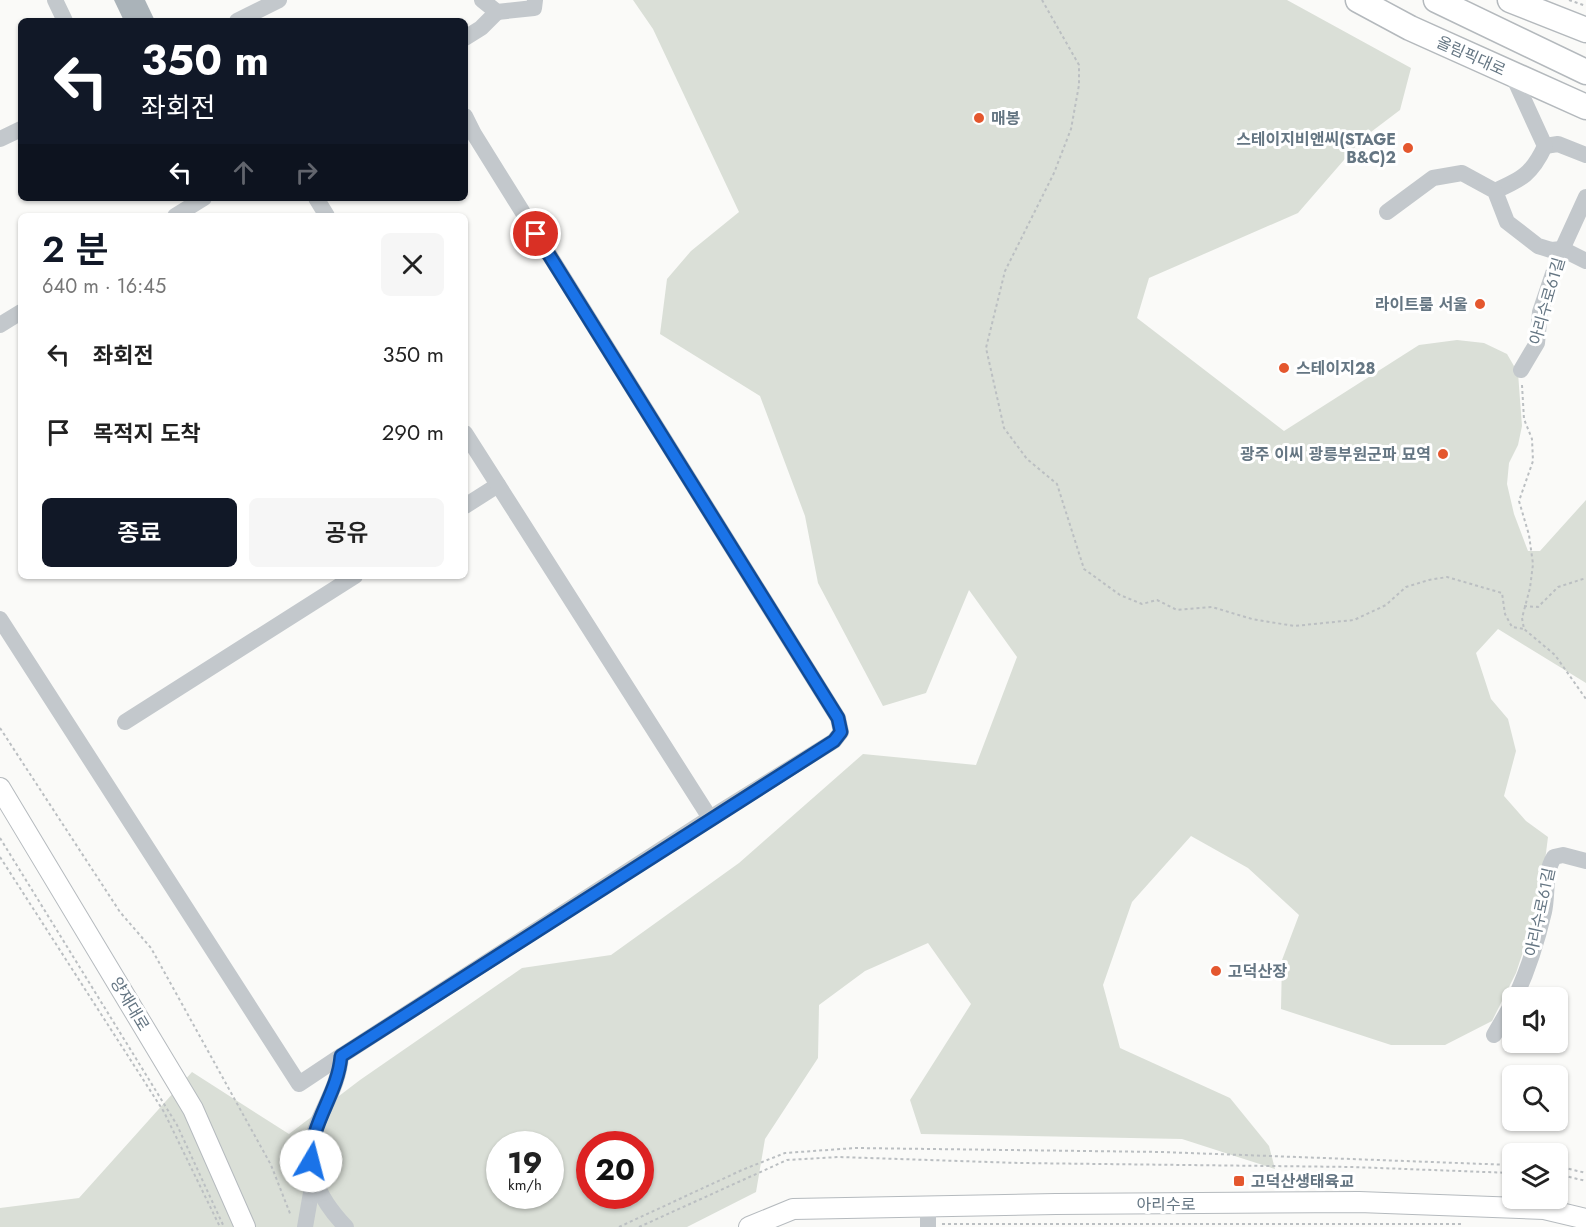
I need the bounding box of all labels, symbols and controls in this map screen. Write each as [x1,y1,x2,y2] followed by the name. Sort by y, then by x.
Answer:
[141,30,269,91] text: 350 m
[1433,31,1510,82] street label: 올림픽대로
[42,42,120,120] icon: left
[141,88,216,127] text: 좌회전
[991,107,1020,130] place label: 매봉
[972,111,986,125] marker: 매봉
[1236,128,1396,169] place label: 스테이지비앤씨(STAGE B&C)2
[1401,141,1415,155] marker: 스테이지비앤씨(STAGE B&C)2
[164,156,197,189] icon: left
[227,156,260,189] icon: ahead
[290,156,323,189] icon: right
[510,208,561,259] pin
[519,217,552,250] icon: arrive
[42,223,109,275] text: 2 분
[381,233,444,296] button: close
[1524,255,1570,347] street label: 아리수로61길
[42,272,166,301] text: 640 m · 16:45
[1375,293,1468,316] place label: 라이트룸 서울
[1473,297,1487,311] marker: 라이트룸 서울
[42,338,75,371] icon: left
[383,338,444,370] text: 350 m
[93,339,154,371] text: 좌회전
[1296,357,1375,380] place label: 스테이지28
[1277,361,1291,375] marker: 스테이지28
[42,416,75,449] icon: arrive
[382,416,444,448] text: 290 m
[93,417,201,449] text: 목적지 도착
[1240,443,1431,466] place label: 광주 이씨 광릉부원군파 묘역
[1436,447,1450,461] marker: 광주 이씨 광릉부원군파 묘역
[42,498,237,567] button: 종료
[249,498,444,567] button: 공유
[1519,866,1561,958] street label: 아리수로61길
[1228,960,1287,983] place label: 고덕산장
[1209,964,1223,978] marker: 고덕산장
[105,973,155,1035] street label: 양재대로
[1502,987,1568,1209] map controls
[1502,987,1568,1053] button: sound
[1502,1065,1568,1131] button: search
[279,1129,343,1193] position arrow
[576,1131,654,1209] speed limit sign: 20
[507,1141,543,1184] text: 19
[1502,1143,1568,1209] button: layers
[1251,1170,1354,1193] place label: 고덕산생태육교
[508,1174,542,1196] text: km/h
[1232,1174,1246,1188] marker: 고덕산생태육교
[1137,1193,1196,1216] street label: 아리수로

